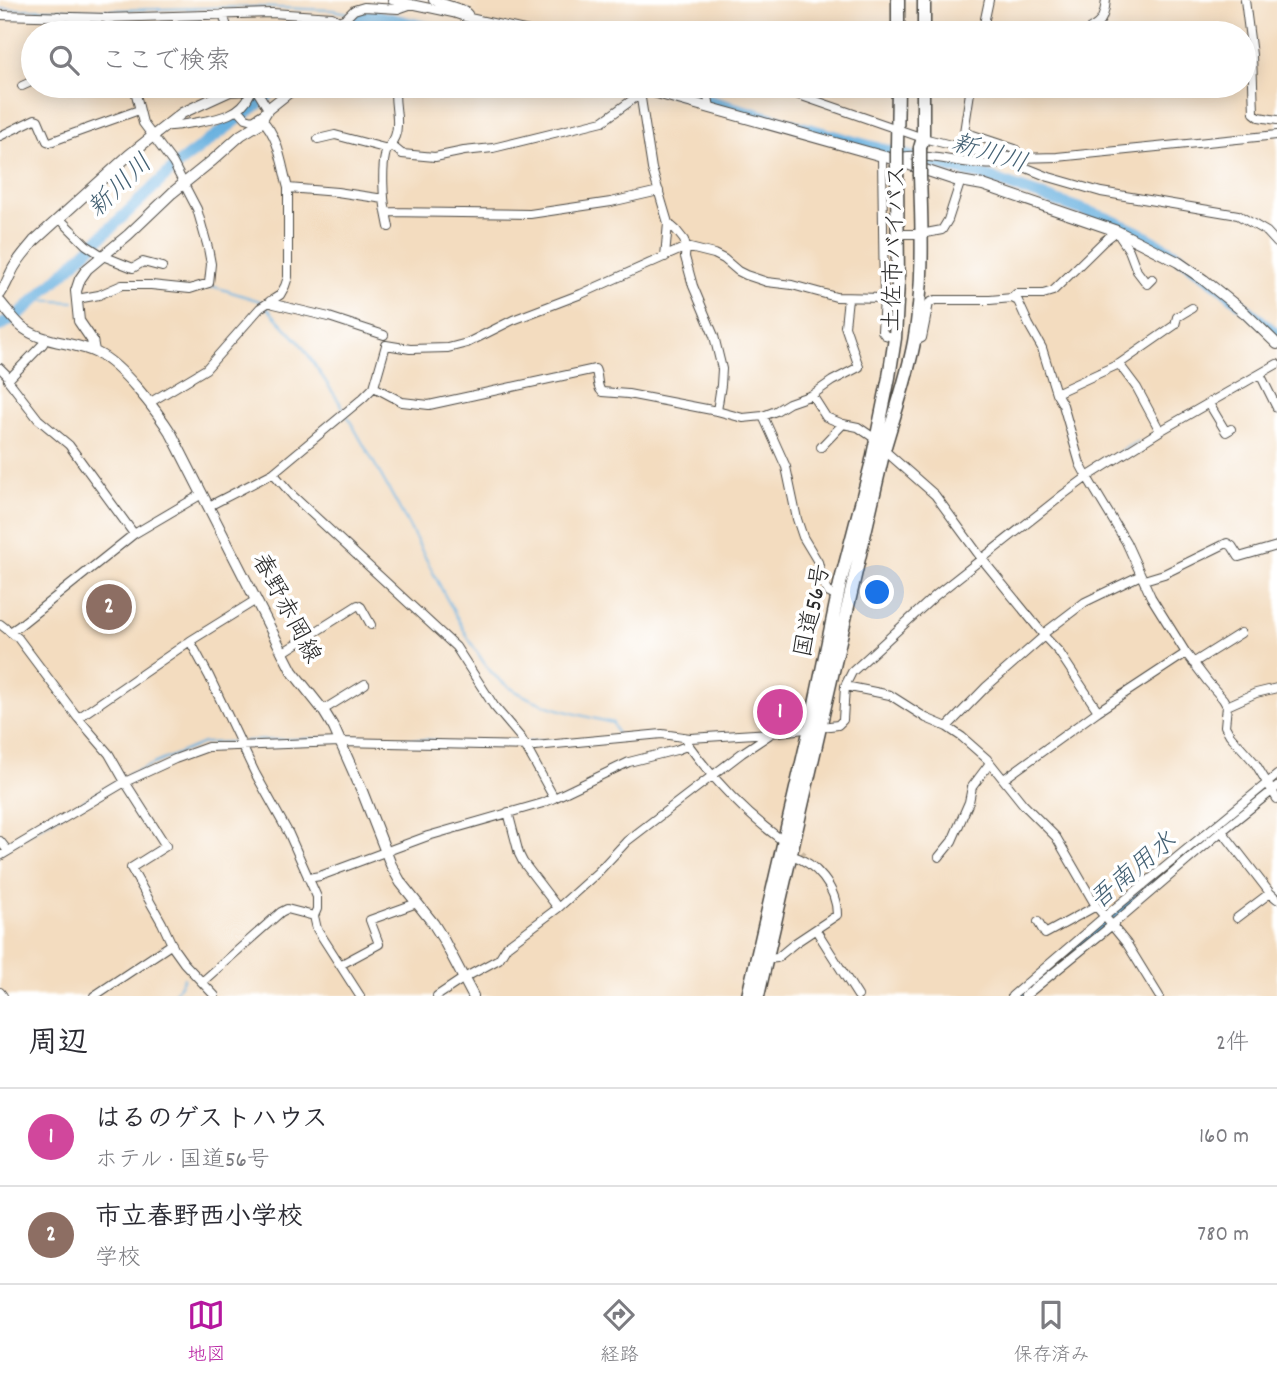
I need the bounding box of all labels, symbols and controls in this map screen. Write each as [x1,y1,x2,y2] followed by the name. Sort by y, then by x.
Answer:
[21,21,1256,98] search box
[45,41,83,79] icon: search
[101,44,231,81] text: ここで検索
[946,126,1032,184] water label: 新川川
[80,147,162,227] water label: 新川川
[876,164,916,332] street label: 土佐市バイパス
[242,548,328,670] street label: 春野赤岡線
[788,561,840,661] street label: 国道56号
[860,575,894,609] your location
[86,581,132,633] pin: 2
[757,686,803,738] pin: 1
[1082,824,1186,920] water label: 吾南用水
[28,1024,88,1067] text: 周辺
[1216,1028,1249,1061] text: 2件
[95,1102,328,1139] text: はるのゲストハウス
[48,1121,54,1154] text: 1
[1199,1121,1249,1154] text: 160 m
[95,1145,270,1178] text: ホテル · 国道56号
[95,1200,303,1237] text: 市立春野西小学校
[46,1219,56,1252] text: 2
[1197,1219,1249,1252] text: 780 m
[95,1243,141,1276] text: 学校
[187,1296,226,1370] tab: 地図
[600,1296,639,1370] tab: 経路
[1013,1296,1090,1370] tab: 保存済み

